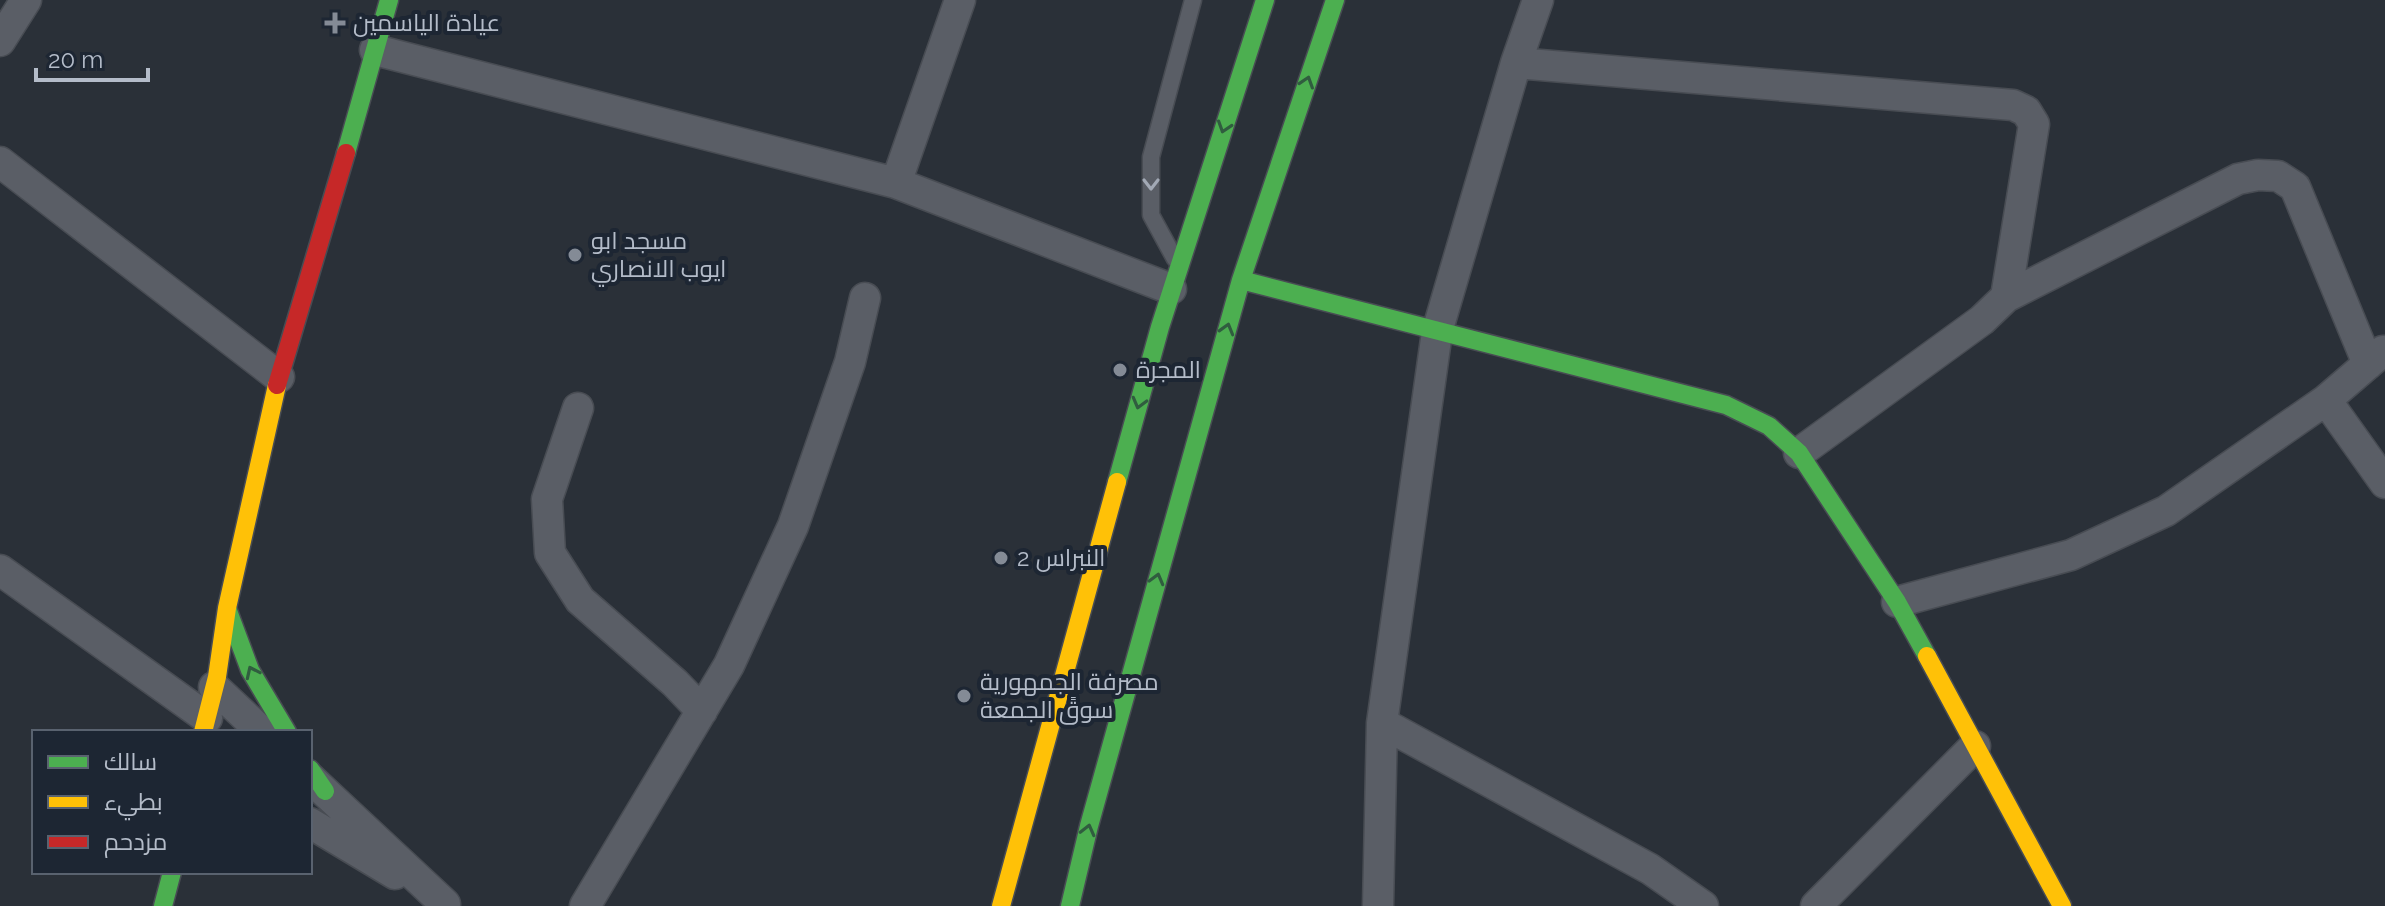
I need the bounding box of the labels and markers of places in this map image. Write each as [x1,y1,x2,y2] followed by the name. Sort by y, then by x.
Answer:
[353,8,500,37] place label: عيادة الياسمين
[324,12,346,34] marker: عيادة الياسمين
[591,226,727,287] place label: مسجد ابو ايوب الانصاري
[566,246,584,264] marker: مسجد ابو ايوب الانصاري
[1136,355,1201,384] place label: المجرة
[1111,361,1129,379] marker: المجرة
[1017,543,1106,572] place label: النبراس 2
[992,549,1010,567] marker: النبراس 2
[980,667,1159,725] place label: مصرفة الجمهورية سوقً الجمعة
[955,687,973,705] marker: مصرفة الجمهورية سوقً الجمعة

